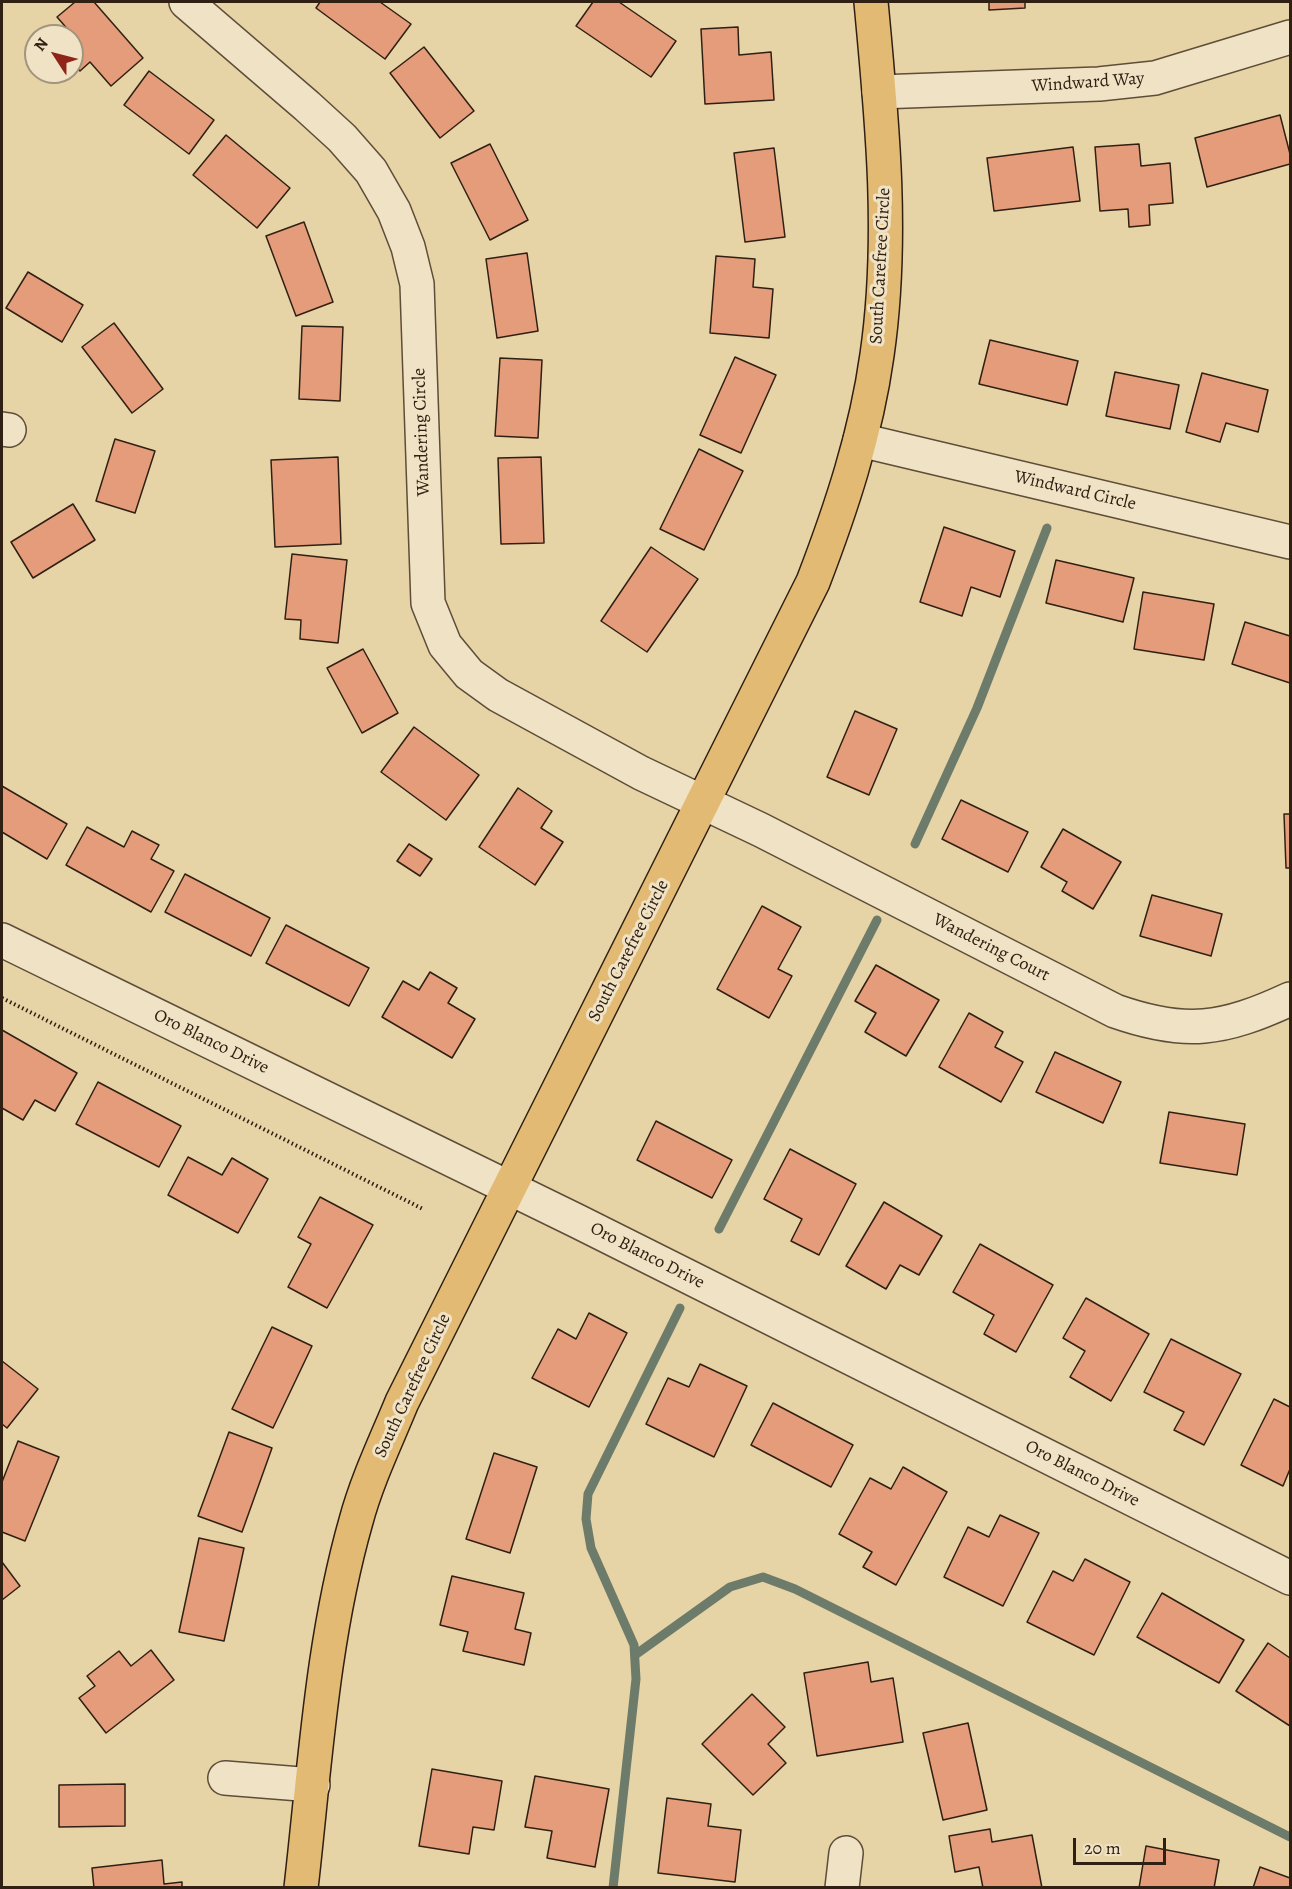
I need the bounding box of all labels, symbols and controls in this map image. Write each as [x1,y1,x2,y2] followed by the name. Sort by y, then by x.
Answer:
[24,24,84,84] north arrow
[29,33,53,56] text: N
[1031,68,1145,98] street label: Windward Way
[866,187,896,345] street label: South Carefree Circle
[409,367,435,497] street label: Wandering Circle
[1012,467,1138,515] street label: Windward Circle
[584,876,674,1026] street label: South Carefree Circle
[929,909,1053,987] street label: Wandering Court
[150,1005,272,1079] street label: Oro Blanco Drive
[586,1218,708,1294] street label: Oro Blanco Drive
[370,1310,456,1462] street label: South Carefree Circle
[1021,1436,1143,1512] street label: Oro Blanco Drive
[1076,1826,1169,1864] scale bar
[1084,1836,1121,1860] text: 20 m

